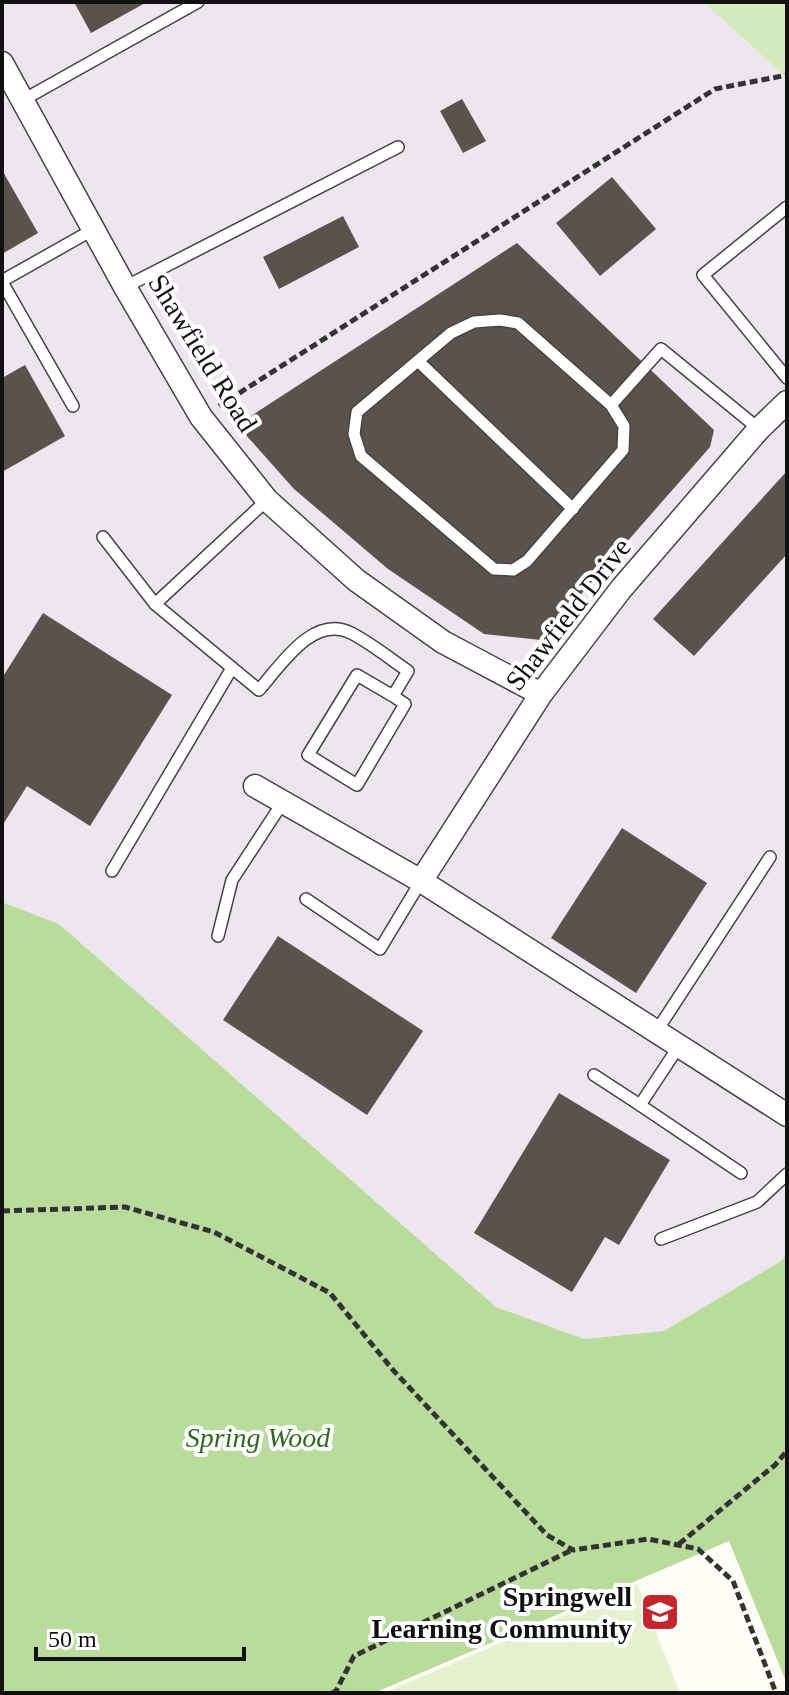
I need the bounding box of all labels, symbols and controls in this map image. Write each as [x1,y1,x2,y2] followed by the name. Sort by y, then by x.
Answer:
[142,269,264,437] street label: Shawfield Road
[499,532,637,696] street label: Shawfield Drive
[186,1422,331,1453] park label: Spring Wood
[371,1581,632,1644] place label: Springwell Learning Community
[639,1591,681,1633] school or university icon: Springwell Learning Community
[36,1611,244,1661] scale bar
[48,1626,97,1652] text: 50 m

